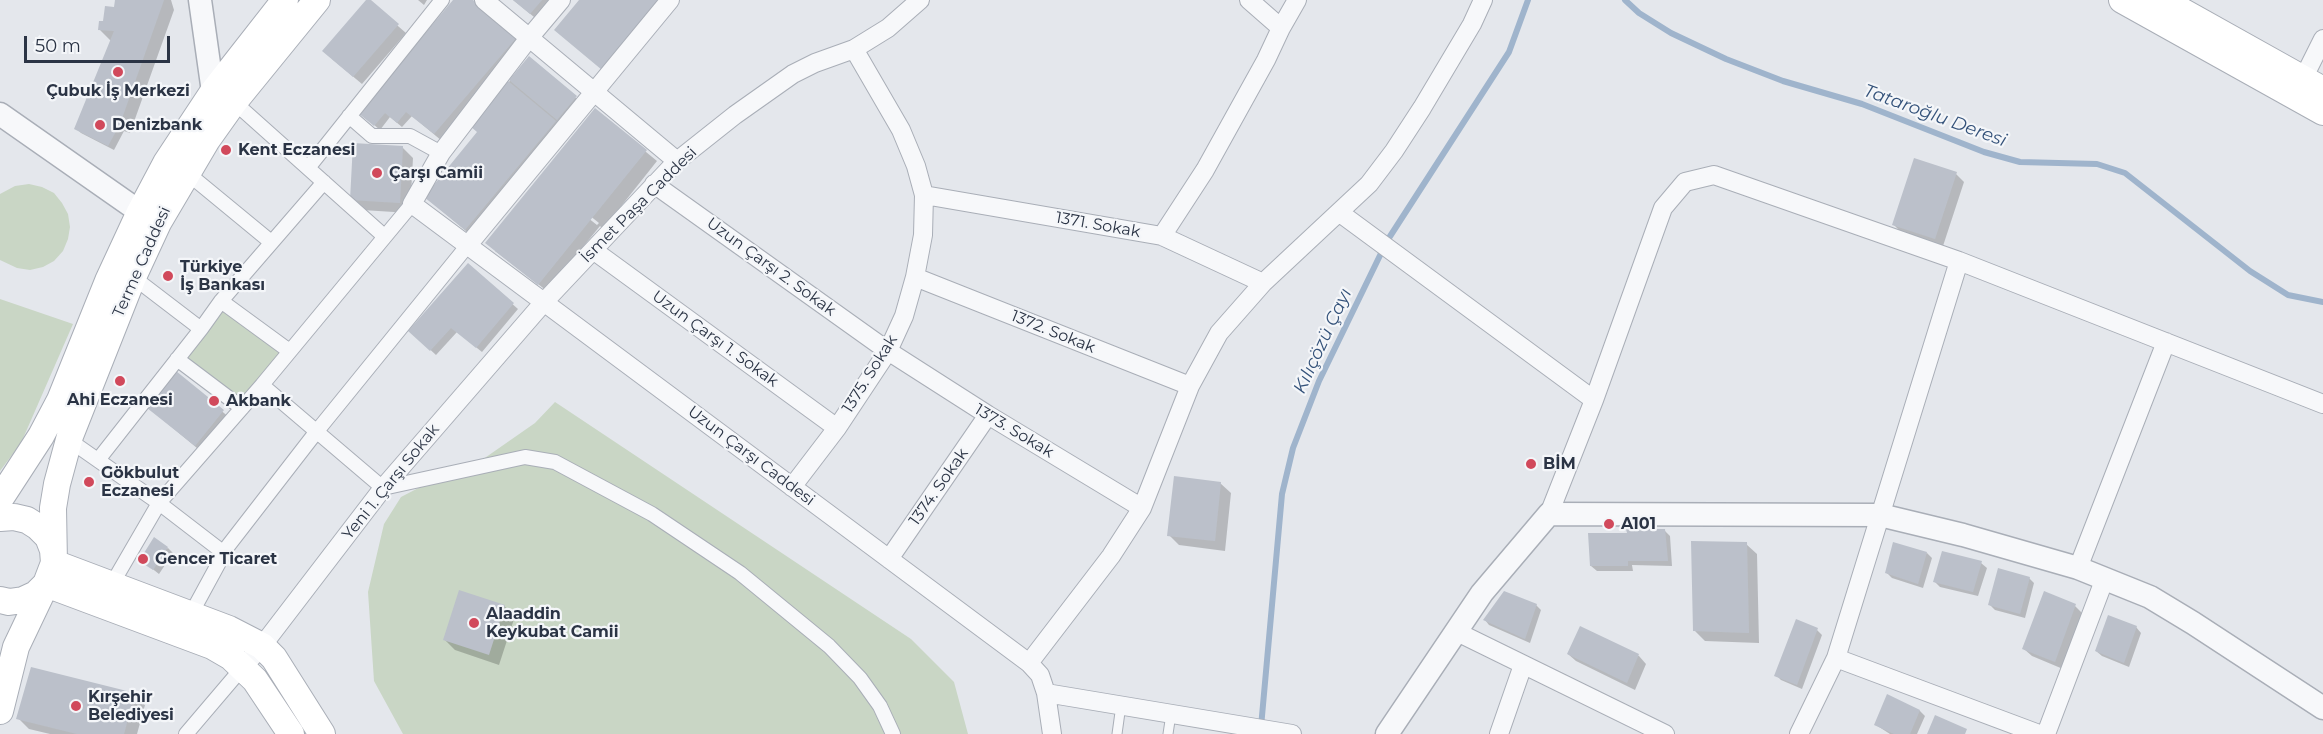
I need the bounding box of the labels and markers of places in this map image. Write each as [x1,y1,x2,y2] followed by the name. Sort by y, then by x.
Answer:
[111,65,125,79] marker: Çubuk İş Merkezi
[46,81,190,101] place label: Çubuk İş Merkezi
[112,115,202,135] place label: Denizbank
[93,118,107,132] marker: Denizbank
[238,140,355,160] place label: Kent Eczanesi
[219,143,233,157] marker: Kent Eczanesi
[389,163,483,183] place label: Çarşı Camii
[370,166,384,180] marker: Çarşı Camii
[180,257,265,295] place label: Türkiye İş Bankası
[161,269,175,283] marker: Türkiye İş Bankası
[113,374,127,388] marker: Ahi Eczanesi
[67,390,173,410] place label: Ahi Eczanesi
[226,391,291,411] place label: Akbank
[207,394,221,408] marker: Akbank
[1543,454,1576,474] place label: BİM
[1524,457,1538,471] marker: BİM
[101,463,179,501] place label: Gökbulut Eczanesi
[82,475,96,489] marker: Gökbulut Eczanesi
[1621,514,1656,534] place label: A101
[1602,517,1616,531] marker: A101
[155,549,277,569] place label: Gencer Ticaret
[136,552,150,566] marker: Gencer Ticaret
[486,604,618,642] place label: Alaaddin Keykubat Camii
[467,616,481,630] marker: Alaaddin Keykubat Camii
[88,687,174,725] place label: Kırşehir Belediyesi
[69,699,83,713] marker: Kırşehir Belediyesi

